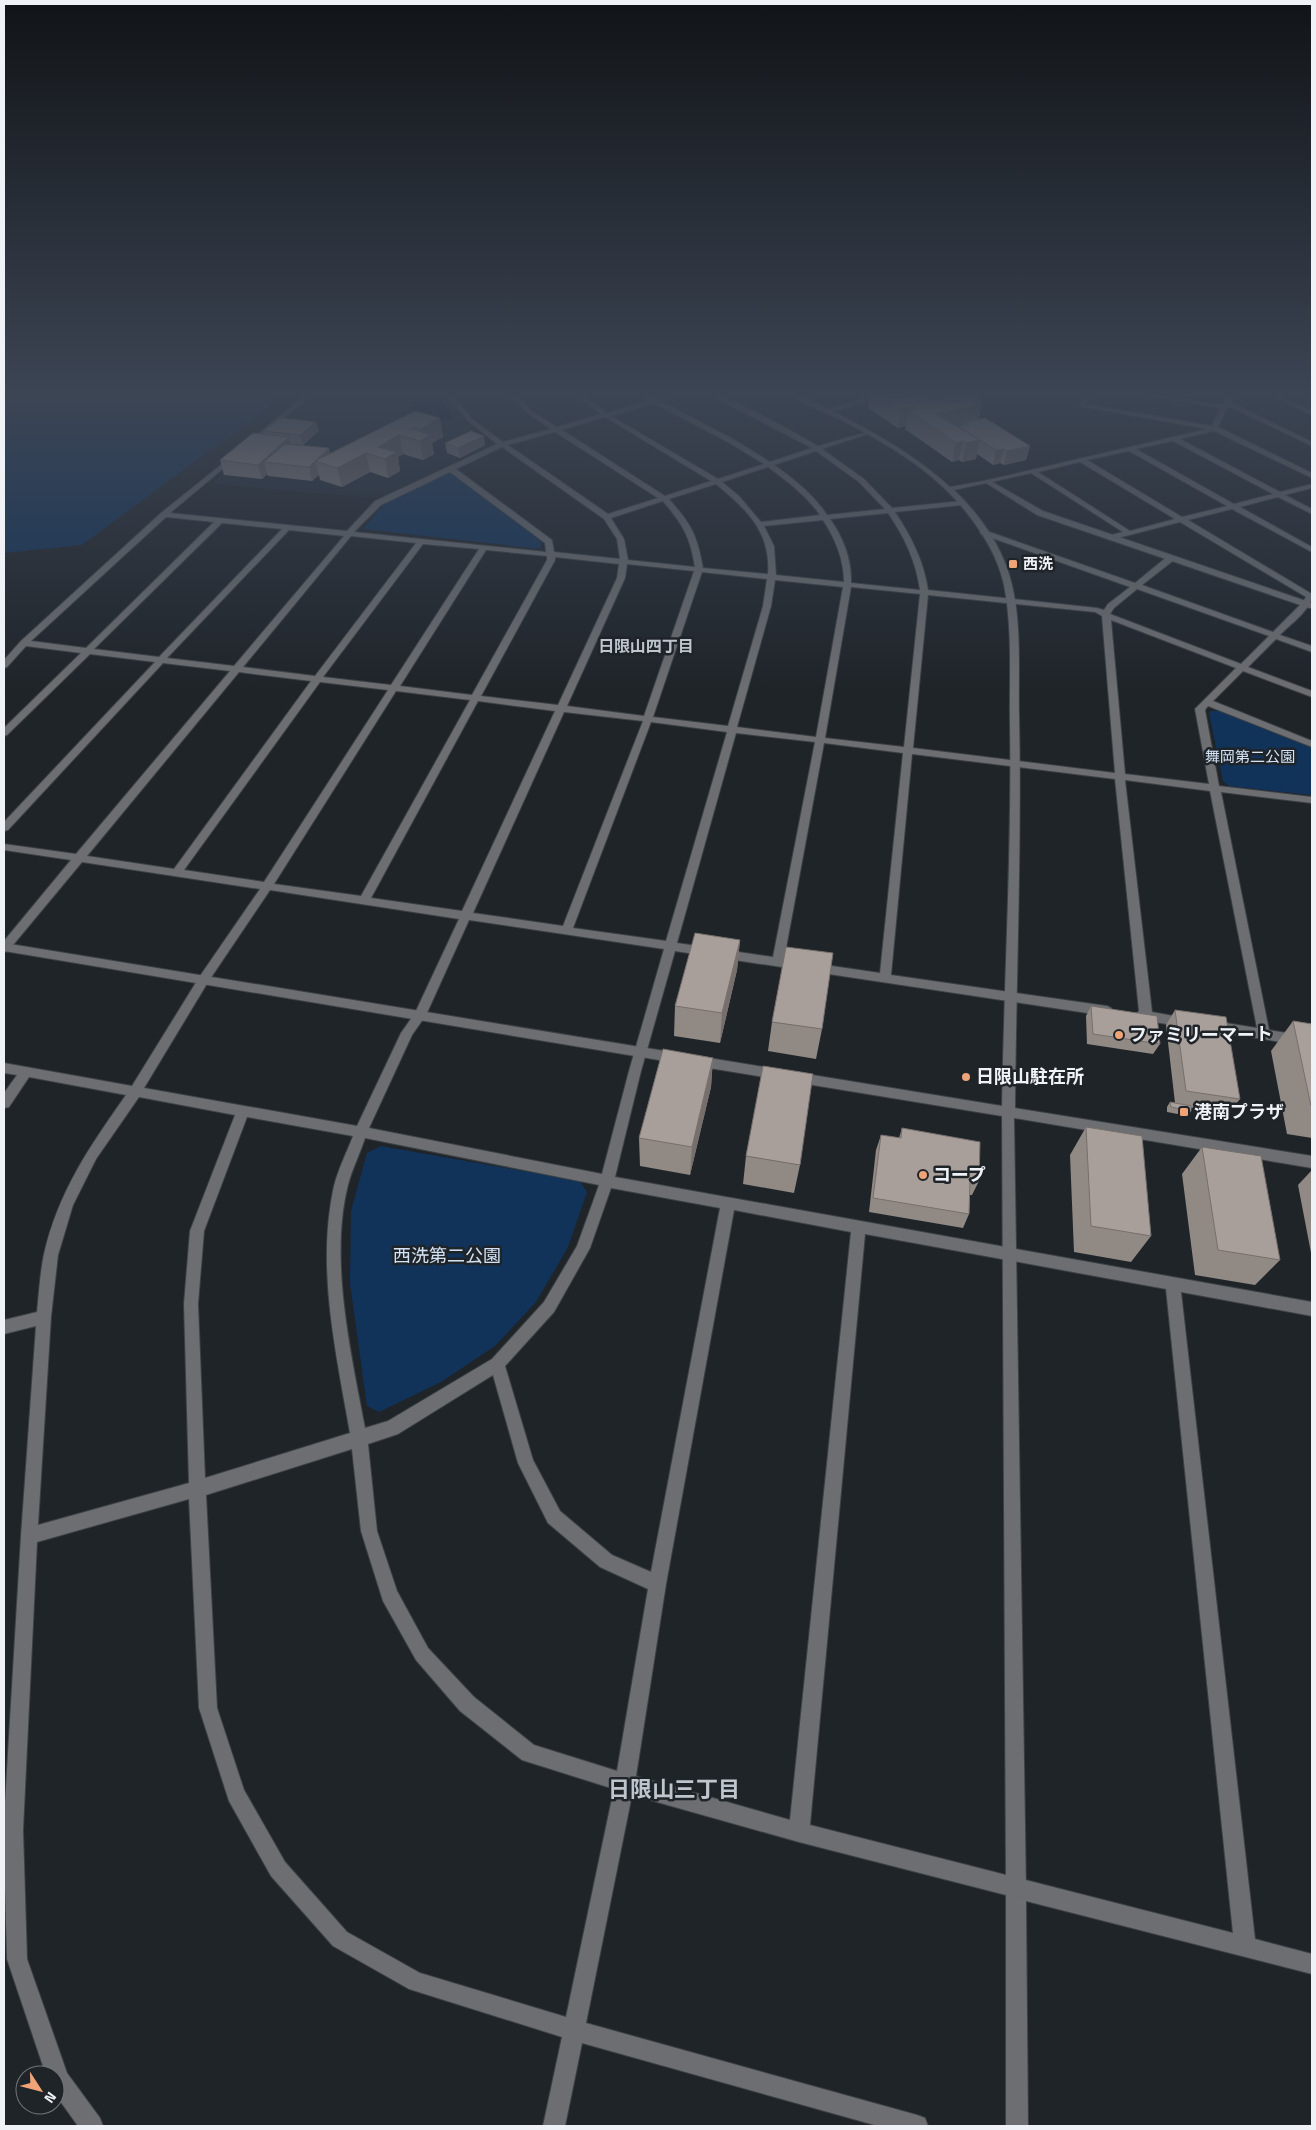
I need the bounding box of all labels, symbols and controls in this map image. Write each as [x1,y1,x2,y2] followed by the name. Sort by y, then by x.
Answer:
[1023,552,1053,575] place label: 西洗
[1007,558,1019,570] marker: 西洗
[598,634,694,658] district label: 日限山四丁目
[1205,745,1295,768] park label: 舞岡第二公園
[1129,1021,1273,1048] place label: ファミリーマート
[1113,1029,1125,1041] marker: ファミリーマート
[976,1063,1084,1090] place label: 日限山駐在所
[960,1071,972,1083] marker: 日限山駐在所
[1194,1098,1284,1125] place label: 港南プラザ
[1178,1106,1190,1118] marker: 港南プラザ
[933,1161,986,1188] place label: コープ
[917,1169,929,1181] marker: コープ
[393,1242,501,1269] park label: 西洗第二公園
[608,1772,740,1806] district label: 日限山三丁目
[15,2065,65,2115] north arrow
[40,2088,62,2108] text: N

